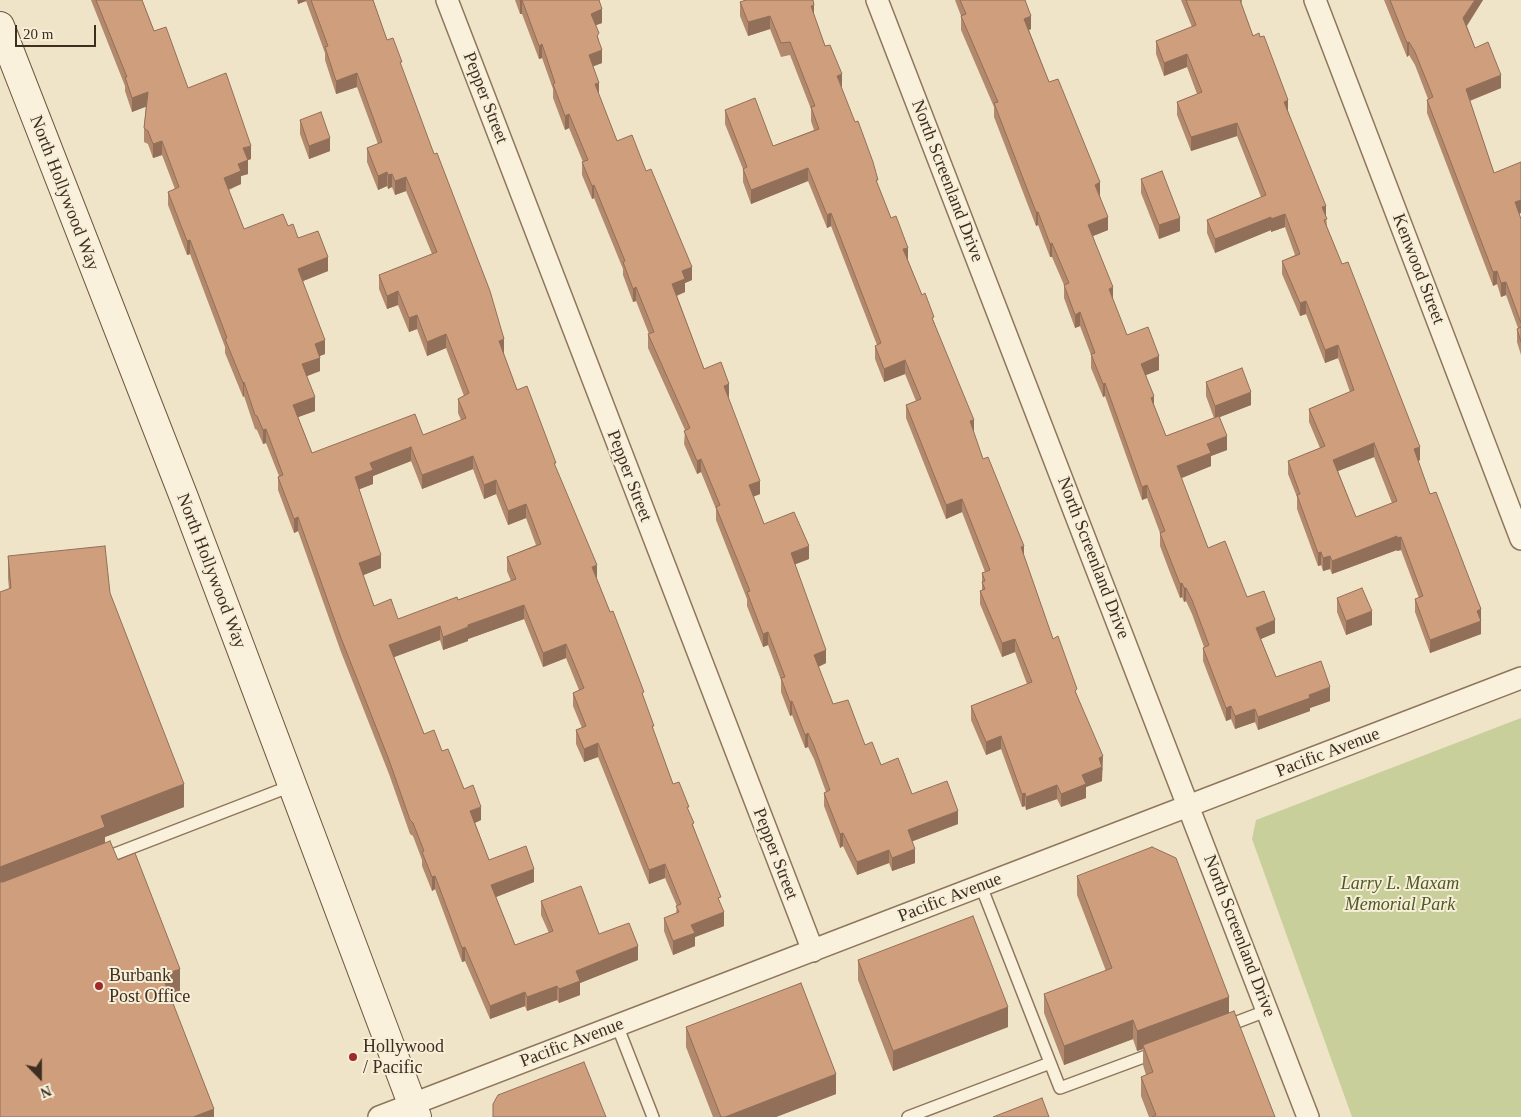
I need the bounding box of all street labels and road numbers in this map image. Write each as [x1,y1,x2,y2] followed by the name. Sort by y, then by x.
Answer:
[458,49,512,147] street label: Pepper Street
[906,97,988,265] street label: North Screenland Drive
[24,112,104,274] street label: North Hollywood Way
[1387,211,1449,327] street label: Kenwood Street
[602,427,656,525] street label: Pepper Street
[1052,474,1134,642] street label: North Screenland Drive
[171,490,251,652] street label: North Hollywood Way
[1273,723,1383,783] street label: Pacific Avenue
[748,805,802,903] street label: Pepper Street
[1198,852,1280,1020] street label: North Screenland Drive
[895,868,1005,928] street label: Pacific Avenue
[517,1013,627,1073] street label: Pacific Avenue

